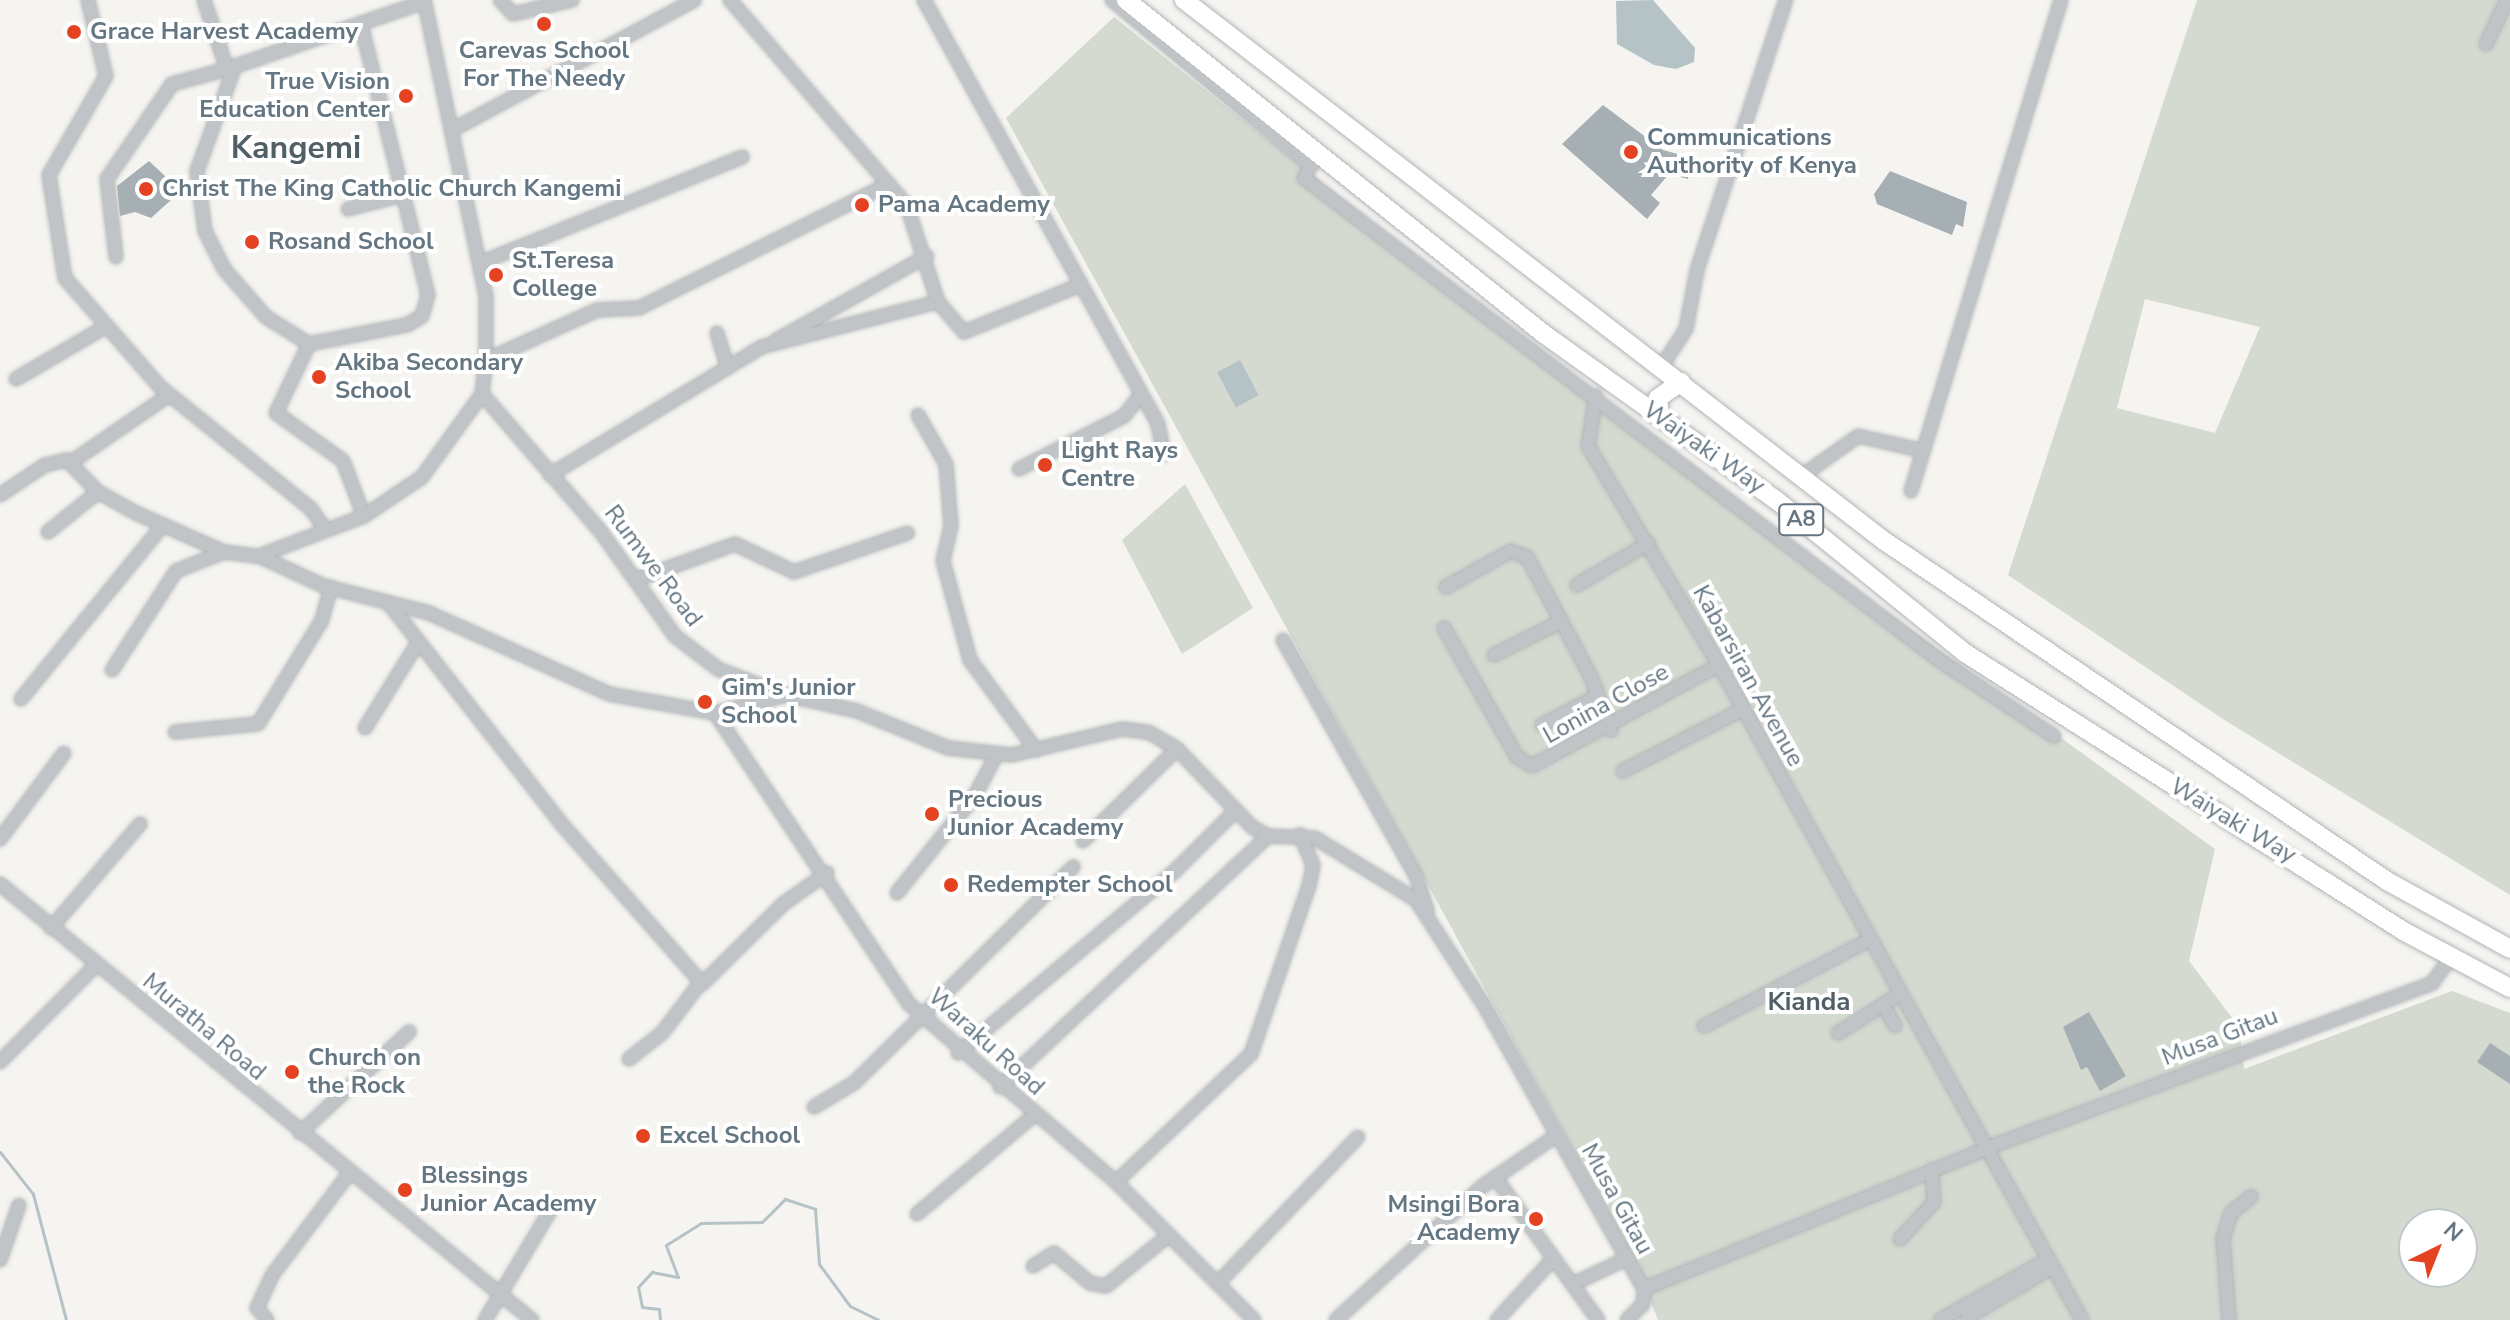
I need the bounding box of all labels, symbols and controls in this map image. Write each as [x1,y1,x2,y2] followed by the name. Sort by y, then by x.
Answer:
[535,15,553,33] marker: Carevas School For The Needy
[90,18,358,46] place label: Grace Harvest Academy
[65,23,83,41] marker: Grace Harvest Academy
[459,37,629,93] place label: Carevas School For The Needy
[199,68,390,124] place label: True Vision Education Center
[397,87,415,105] marker: True Vision Education Center
[1647,124,1857,180] place label: Communications Authority of Kenya
[231,129,361,167] district label: Kangemi
[1622,143,1640,161] marker: Communications Authority of Kenya
[162,175,621,203] place label: Christ The King Catholic Church Kangemi
[137,180,155,198] marker: Christ The King Catholic Church Kangemi
[878,191,1050,219] place label: Pama Academy
[853,196,871,214] marker: Pama Academy
[268,228,434,256] place label: Rosand School
[243,233,261,251] marker: Rosand School
[512,247,614,303] place label: St.Teresa College
[487,266,505,284] marker: St.Teresa College
[335,349,523,405] place label: Akiba Secondary School
[310,368,328,386] marker: Akiba Secondary School
[1638,396,1770,500] street label: Waiyaki Way
[1061,437,1178,493] place label: Light Rays Centre
[1036,456,1054,474] marker: Light Rays Centre
[598,500,708,632] street label: Rumwe Road
[1777,502,1825,538] road number: A8
[1686,580,1810,772] street label: Kabarsiran Avenue
[1538,658,1674,750] street label: Lonina Close
[721,674,856,730] place label: Gim's Junior School
[696,693,714,711] marker: Gim's Junior School
[2165,772,2301,870] street label: Waiyaki Way
[948,786,1123,842] place label: Precious Junior Academy
[923,805,941,823] marker: Precious Junior Academy
[967,871,1173,899] place label: Redempter School
[942,876,960,894] marker: Redempter School
[137,967,271,1087] street label: Muratha Road
[922,982,1050,1102] street label: Waraku Road
[1767,986,1851,1018] district label: Kianda
[2158,1002,2282,1072] street label: Musa Gitau
[308,1044,421,1100] place label: Church on the Rock
[283,1063,301,1081] marker: Church on the Rock
[659,1122,800,1150] place label: Excel School
[634,1127,652,1145] marker: Excel School
[1575,1139,1659,1259] street label: Musa Gitau
[421,1162,596,1218] place label: Blessings Junior Academy
[396,1181,414,1199] marker: Blessings Junior Academy
[1387,1191,1520,1247] place label: Msingi Bora Academy
[2398,1208,2478,1288] north arrow
[1527,1210,1545,1228] marker: Msingi Bora Academy
[2437,1215,2469,1248] text: N

